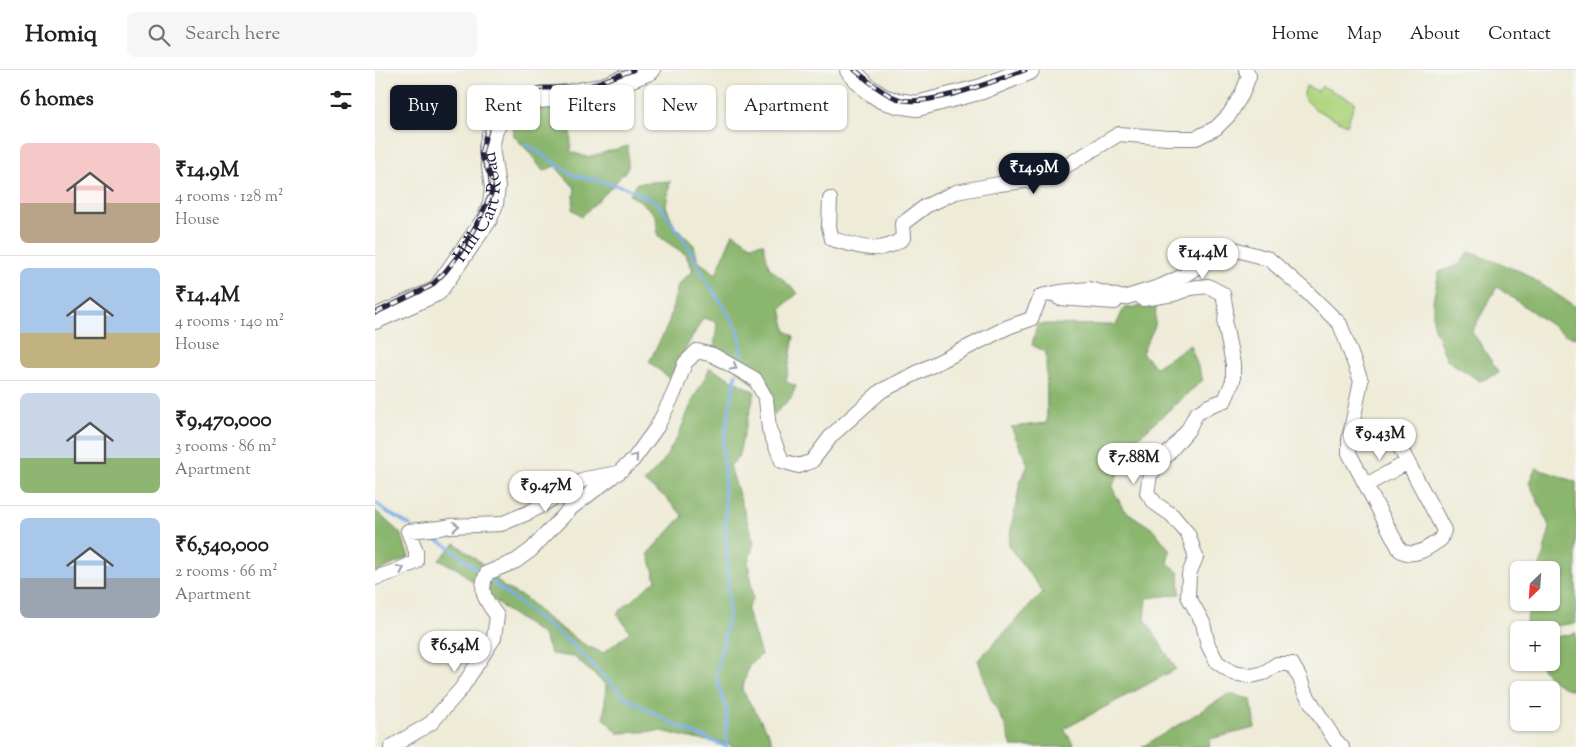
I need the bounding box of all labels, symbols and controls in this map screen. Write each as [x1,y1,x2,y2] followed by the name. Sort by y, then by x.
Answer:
[127,12,477,57] search box
[25,18,97,52] text: Homiq
[145,21,173,49] icon: search
[185,21,280,48] text: Search here
[1272,22,1319,48] text: Home
[1347,22,1382,48] text: Map
[1410,22,1460,48] text: About
[1488,22,1551,48] text: Contact
[20,85,94,115] text: 6 homes
[390,85,457,130] chip: Buy
[467,85,540,130] chip: Rent
[550,85,634,130] chip: Filters
[644,85,716,130] chip: New
[726,85,847,130] chip: Apartment
[327,86,355,114] icon: filters
[447,150,509,268] street label: Hill Cart Road
[993,152,1075,195] pin: ₹14.9M
[175,156,239,186] text: ₹14.9M
[1010,157,1058,180] text: ₹14.9M
[60,163,120,223] icon: home
[175,186,283,209] text: 4 rooms · 128 m²
[175,209,219,232] text: House
[1162,238,1244,280] pin: ₹14.4M
[1178,242,1228,265] text: ₹14.4M
[175,281,240,311] text: ₹14.4M
[60,288,120,348] icon: home
[175,311,284,334] text: 4 rooms · 140 m²
[175,334,219,357] text: House
[728,361,737,371] one-way arrow
[175,406,272,436] text: ₹9,470,000
[60,413,120,473] icon: home
[1339,418,1421,461] pin: ₹9.43M
[1355,423,1405,446] text: ₹9.43M
[175,436,277,459] text: 3 rooms · 86 m²
[1093,442,1175,485] pin: ₹7.88M
[1108,447,1160,470] text: ₹7.88M
[629,453,638,462] one-way arrow
[175,459,251,482] text: Apartment
[505,470,587,513] pin: ₹9.47M
[520,475,572,498] text: ₹9.47M
[452,520,460,531] one-way arrow
[175,531,269,561] text: ₹6,540,000
[60,538,120,598] icon: home
[175,561,278,584] text: 2 rooms · 66 m²
[1510,561,1560,611] north arrow
[1510,561,1560,731] map controls
[396,564,405,575] one-way arrow
[175,584,251,607] text: Apartment
[1510,621,1560,671] button: +
[414,630,496,673] pin: ₹6.54M
[430,635,480,658] text: ₹6.54M
[1510,681,1560,731] button: −

